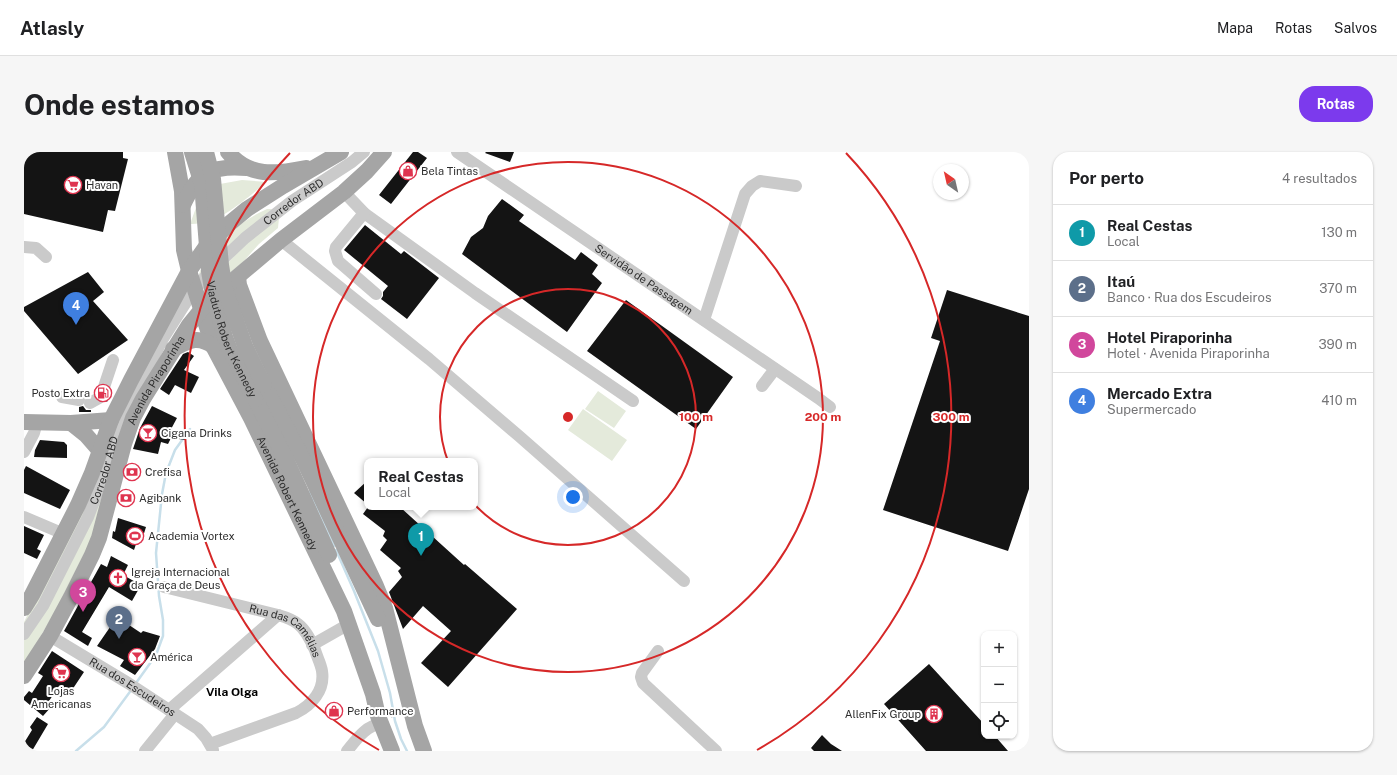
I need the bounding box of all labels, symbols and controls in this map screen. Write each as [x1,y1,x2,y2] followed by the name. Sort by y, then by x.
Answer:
[20,17,84,39] text: Atlasly
[1217,20,1253,36] text: Mapa
[1275,20,1312,36] text: Rotas
[1334,20,1377,36] text: Salvos
[1299,86,1373,122] button: Rotas
[24,88,215,121] text: Onde estamos
[398,161,418,181] shop icon: Bela Tintas
[933,164,969,200] north arrow
[421,165,478,177] place label: Bela Tintas
[1069,168,1144,188] text: Por perto
[1282,171,1357,186] text: 4 resultados
[63,175,83,195] supermarket icon: Havan
[261,176,326,227] street label: Corredor ABD
[86,179,118,191] place label: Havan
[1107,217,1192,234] text: Real Cestas
[1079,225,1085,240] text: 1
[1321,225,1357,240] text: 130 m
[1107,234,1140,249] text: Local
[593,242,695,317] street label: Servidão de Passagem
[1107,273,1135,290] text: Itaú
[205,280,259,400] street label: Viaduto Robert Kennedy
[1078,281,1086,296] text: 2
[1319,281,1357,296] text: 370 m
[1107,290,1271,305] text: Banco · Rua dos Escudeiros
[63,292,89,325] pin: 4
[1107,329,1232,346] text: Hotel Piraporinha
[125,333,187,427] street label: Avenida Piraporinha
[1078,337,1086,352] text: 3
[1319,337,1357,352] text: 390 m
[1107,346,1270,361] text: Hotel · Avenida Piraporinha
[93,383,113,403] fuel station icon: Posto Extra
[1107,385,1212,402] text: Mercado Extra
[31,387,90,399] place label: Posto Extra
[1078,393,1086,408] text: 4
[1321,393,1357,408] text: 410 m
[1107,402,1196,417] text: Supermercado
[561,410,575,424] centre of rings
[679,410,713,424] text: 100 m
[805,410,841,424] text: 200 m
[933,410,970,424] text: 300 m
[138,423,158,443] bar icon: Cigana Drinks
[161,427,232,439] place label: Cigana Drinks
[87,434,120,506] street label: Corredor ABD
[255,434,320,553] street label: Avenida Robert Kennedy
[364,458,478,510] popup
[122,462,142,482] bank icon: Crefisa
[145,466,182,478] place label: Crefisa
[378,468,464,485] text: Real Cestas
[378,485,411,500] text: Local
[563,487,583,507] your location
[116,488,136,508] bank icon: Agibank
[139,492,181,504] place label: Agibank
[408,523,434,556] pin: 1
[125,526,145,546] sports icon: Academia Vortex
[148,530,235,542] place label: Academia Vortex
[131,566,230,592] place label: Igreja Internacional da Graça de Deus
[108,568,128,588] church icon: Igreja Internacional da Graça de Deus
[70,579,96,612] pin: 3
[248,602,323,659] street label: Rua das Camélias
[106,606,132,639] pin: 2
[981,631,1017,739] map controls
[981,631,1017,667] button: +
[127,647,147,667] bar icon: América
[150,651,193,663] place label: América
[87,655,178,719] street label: Rua dos Escudeiros
[51,663,71,683] supermarket icon: Lojas Americanas
[981,667,1017,703] button: −
[31,685,92,710] place label: Lojas Americanas
[206,685,258,699] district label: Vila Olga
[324,701,344,721] shop icon: Performance
[981,703,1017,739] button: locate
[924,704,944,724] building icon: AllenFix Group
[347,705,413,717] place label: Performance
[845,708,921,720] place label: AllenFix Group

